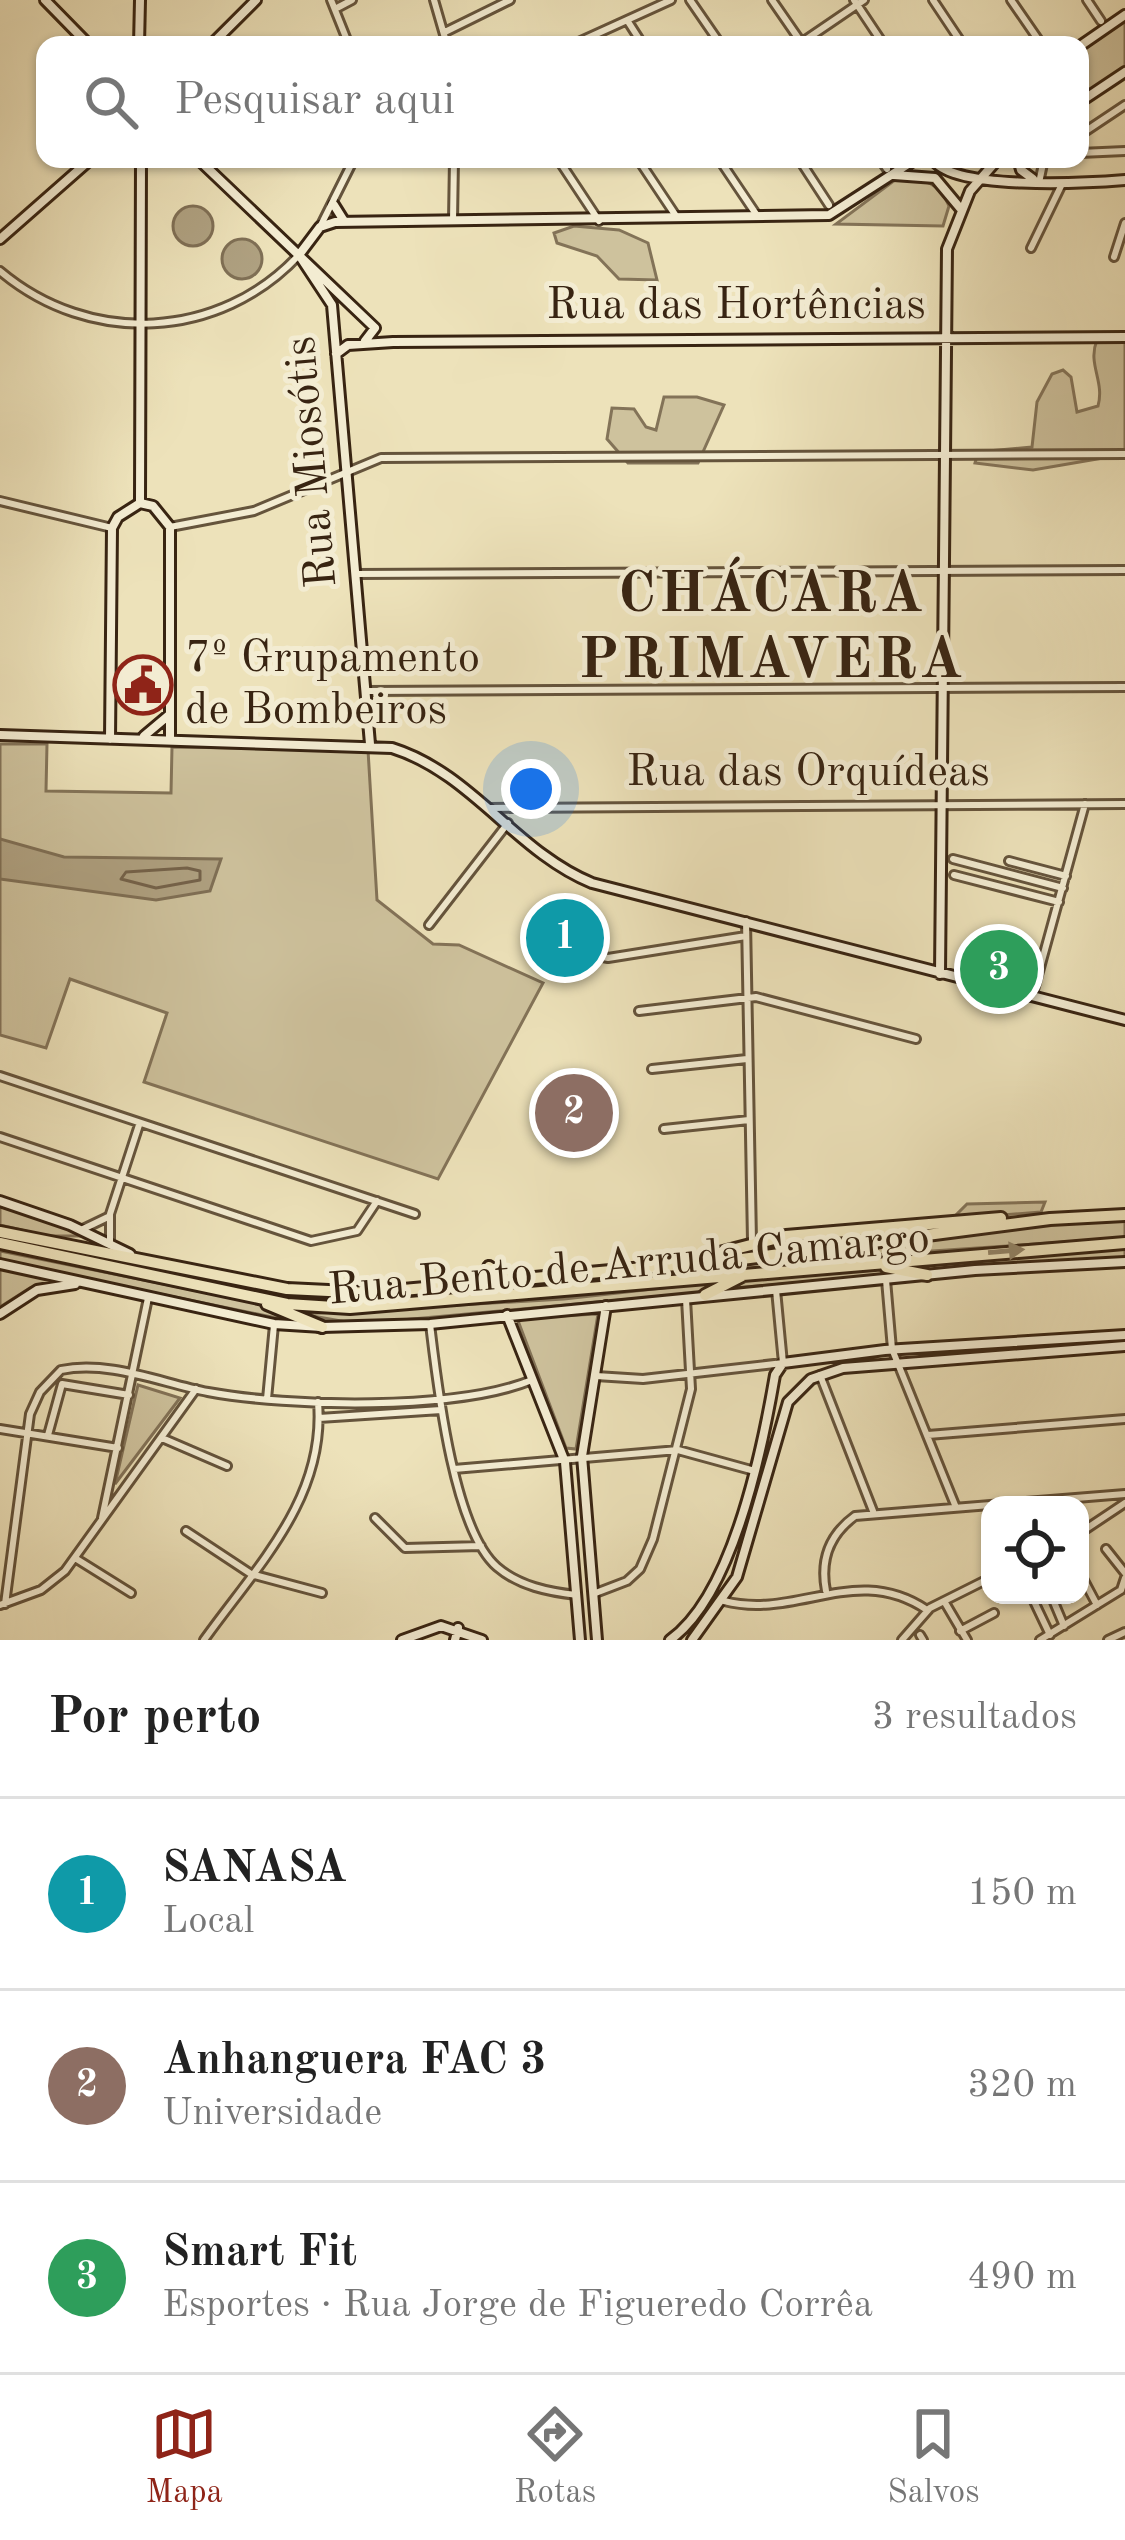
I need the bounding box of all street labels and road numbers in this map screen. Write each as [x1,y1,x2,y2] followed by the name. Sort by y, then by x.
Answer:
[546,284,926,329] street label: Rua das Hortências
[280,334,346,590] street label: Rua Miosótis
[626,751,990,796] street label: Rua das Orquídeas
[326,1217,932,1315] street label: Rua Bento de Arruda Camargo

